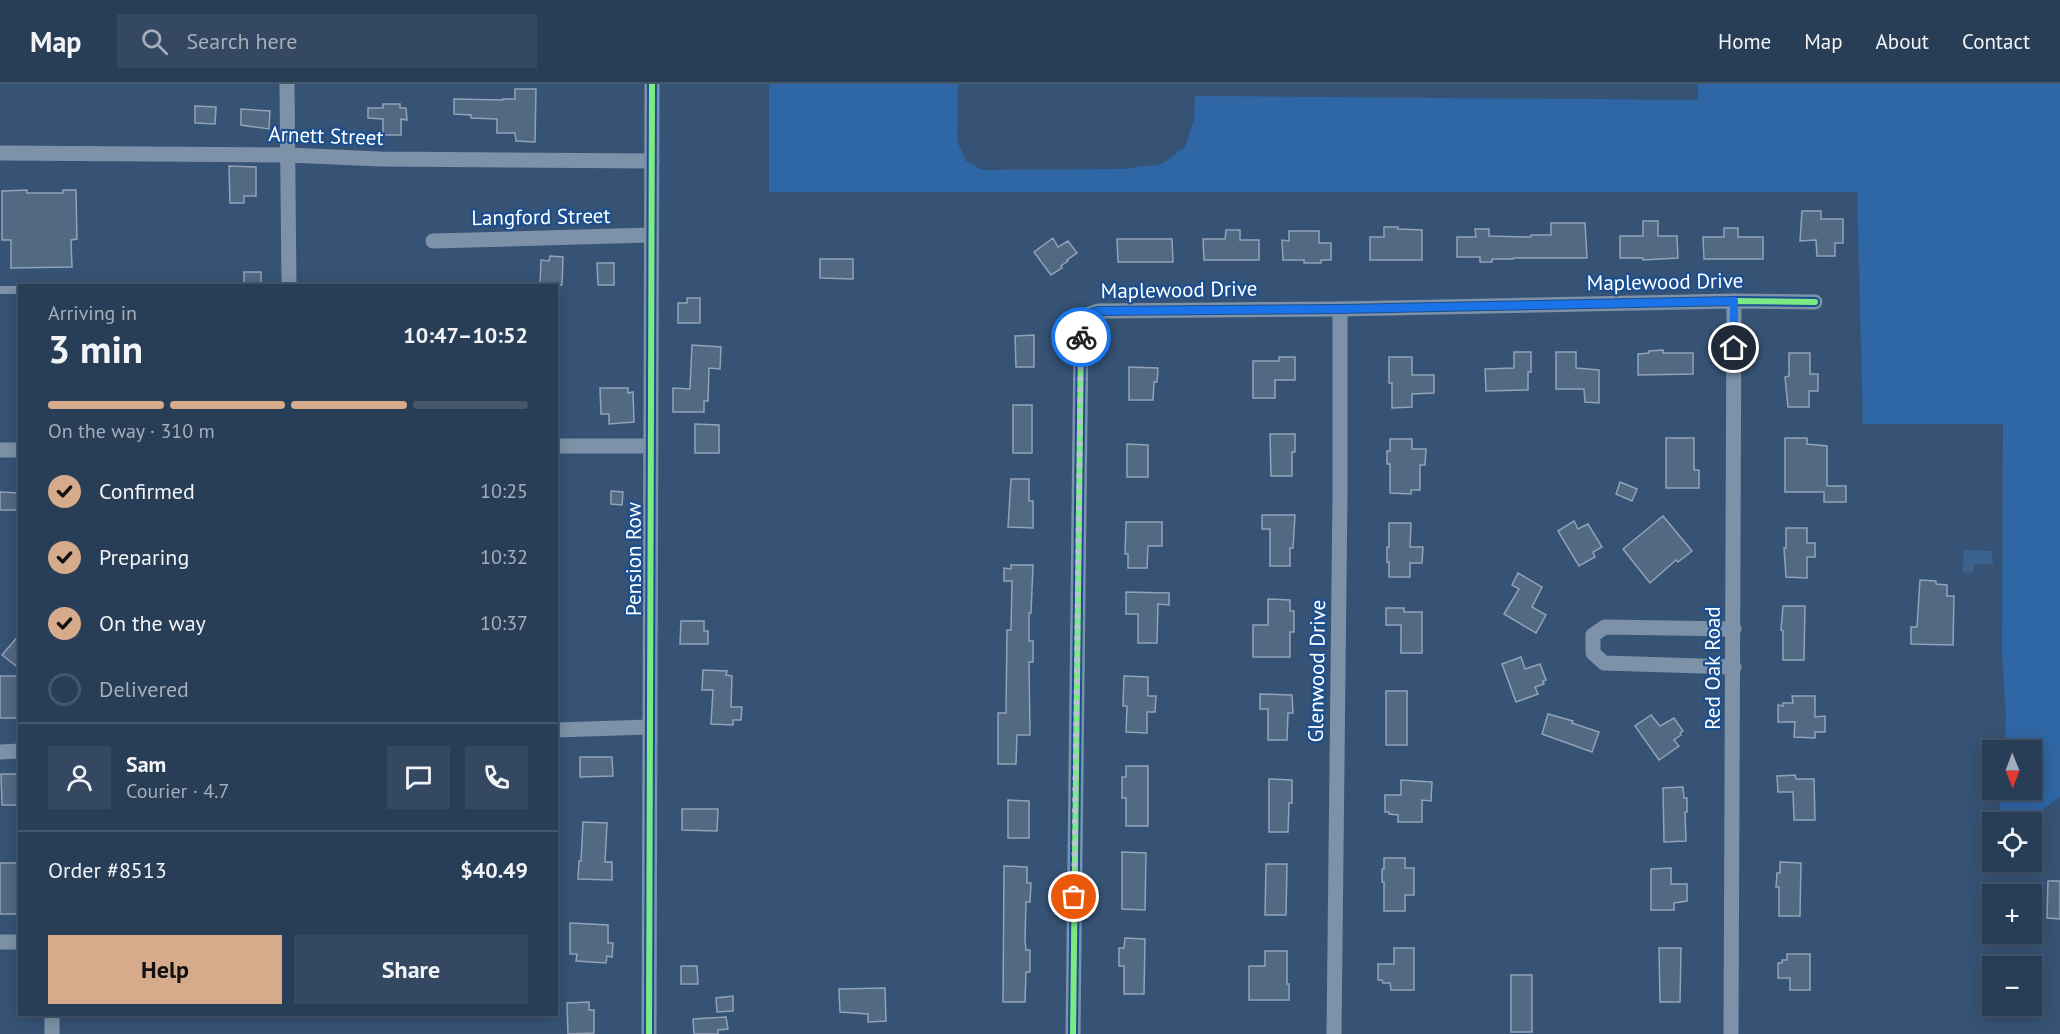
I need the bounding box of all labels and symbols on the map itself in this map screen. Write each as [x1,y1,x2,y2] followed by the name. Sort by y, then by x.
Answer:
[268,120,384,151] street label: Arnett Street
[471,202,611,231] street label: Langford Street
[1586,267,1744,296] street label: Maplewood Drive
[1100,275,1258,304] street label: Maplewood Drive
[1051,307,1111,367] courier
[1708,322,1759,373] pin
[620,501,647,616] street label: Pension Row
[1302,599,1331,743] street label: Glenwood Drive
[1699,606,1726,730] street label: Red Oak Road
[1982,740,2042,800] north arrow
[1048,871,1099,922] pin

